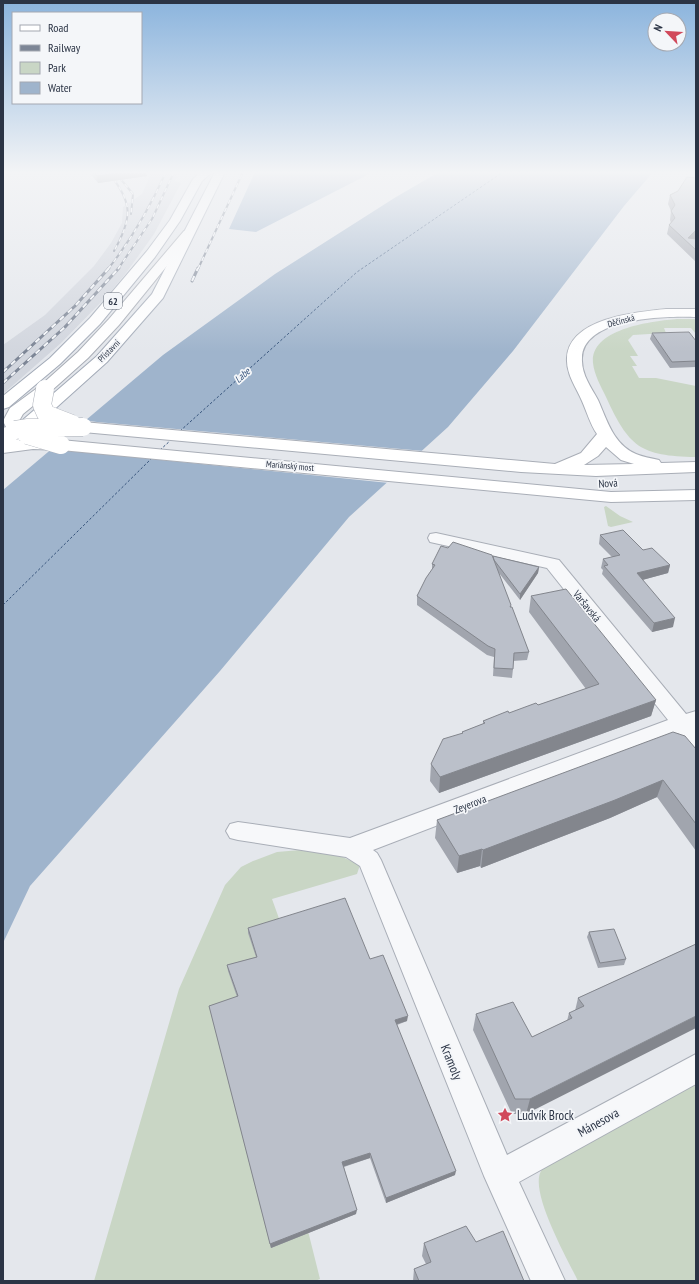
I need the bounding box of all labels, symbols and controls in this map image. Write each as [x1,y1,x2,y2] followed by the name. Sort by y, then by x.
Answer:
[12,12,142,104] legend
[647,12,687,52] north arrow
[48,20,68,35] text: Road
[650,22,666,33] text: N
[48,40,81,55] text: Railway
[48,60,66,75] text: Park
[48,80,73,95] text: Water
[104,293,122,309] road number: 62
[606,312,636,329] street label: Děčínská
[95,337,122,364] street label: Přístavní
[232,364,253,386] water label: Labe
[266,458,315,473] street label: Mariánský most
[598,475,618,491] street label: Nová
[569,587,604,625] street label: Varšavská
[452,791,488,817] street label: Zeyerova
[437,1042,466,1083] street label: Kramoly
[575,1104,622,1141] street label: Mánesova
[496,1106,514,1124] place icon: Ludvík Brock
[517,1107,574,1124] place label: Ludvík Brock

